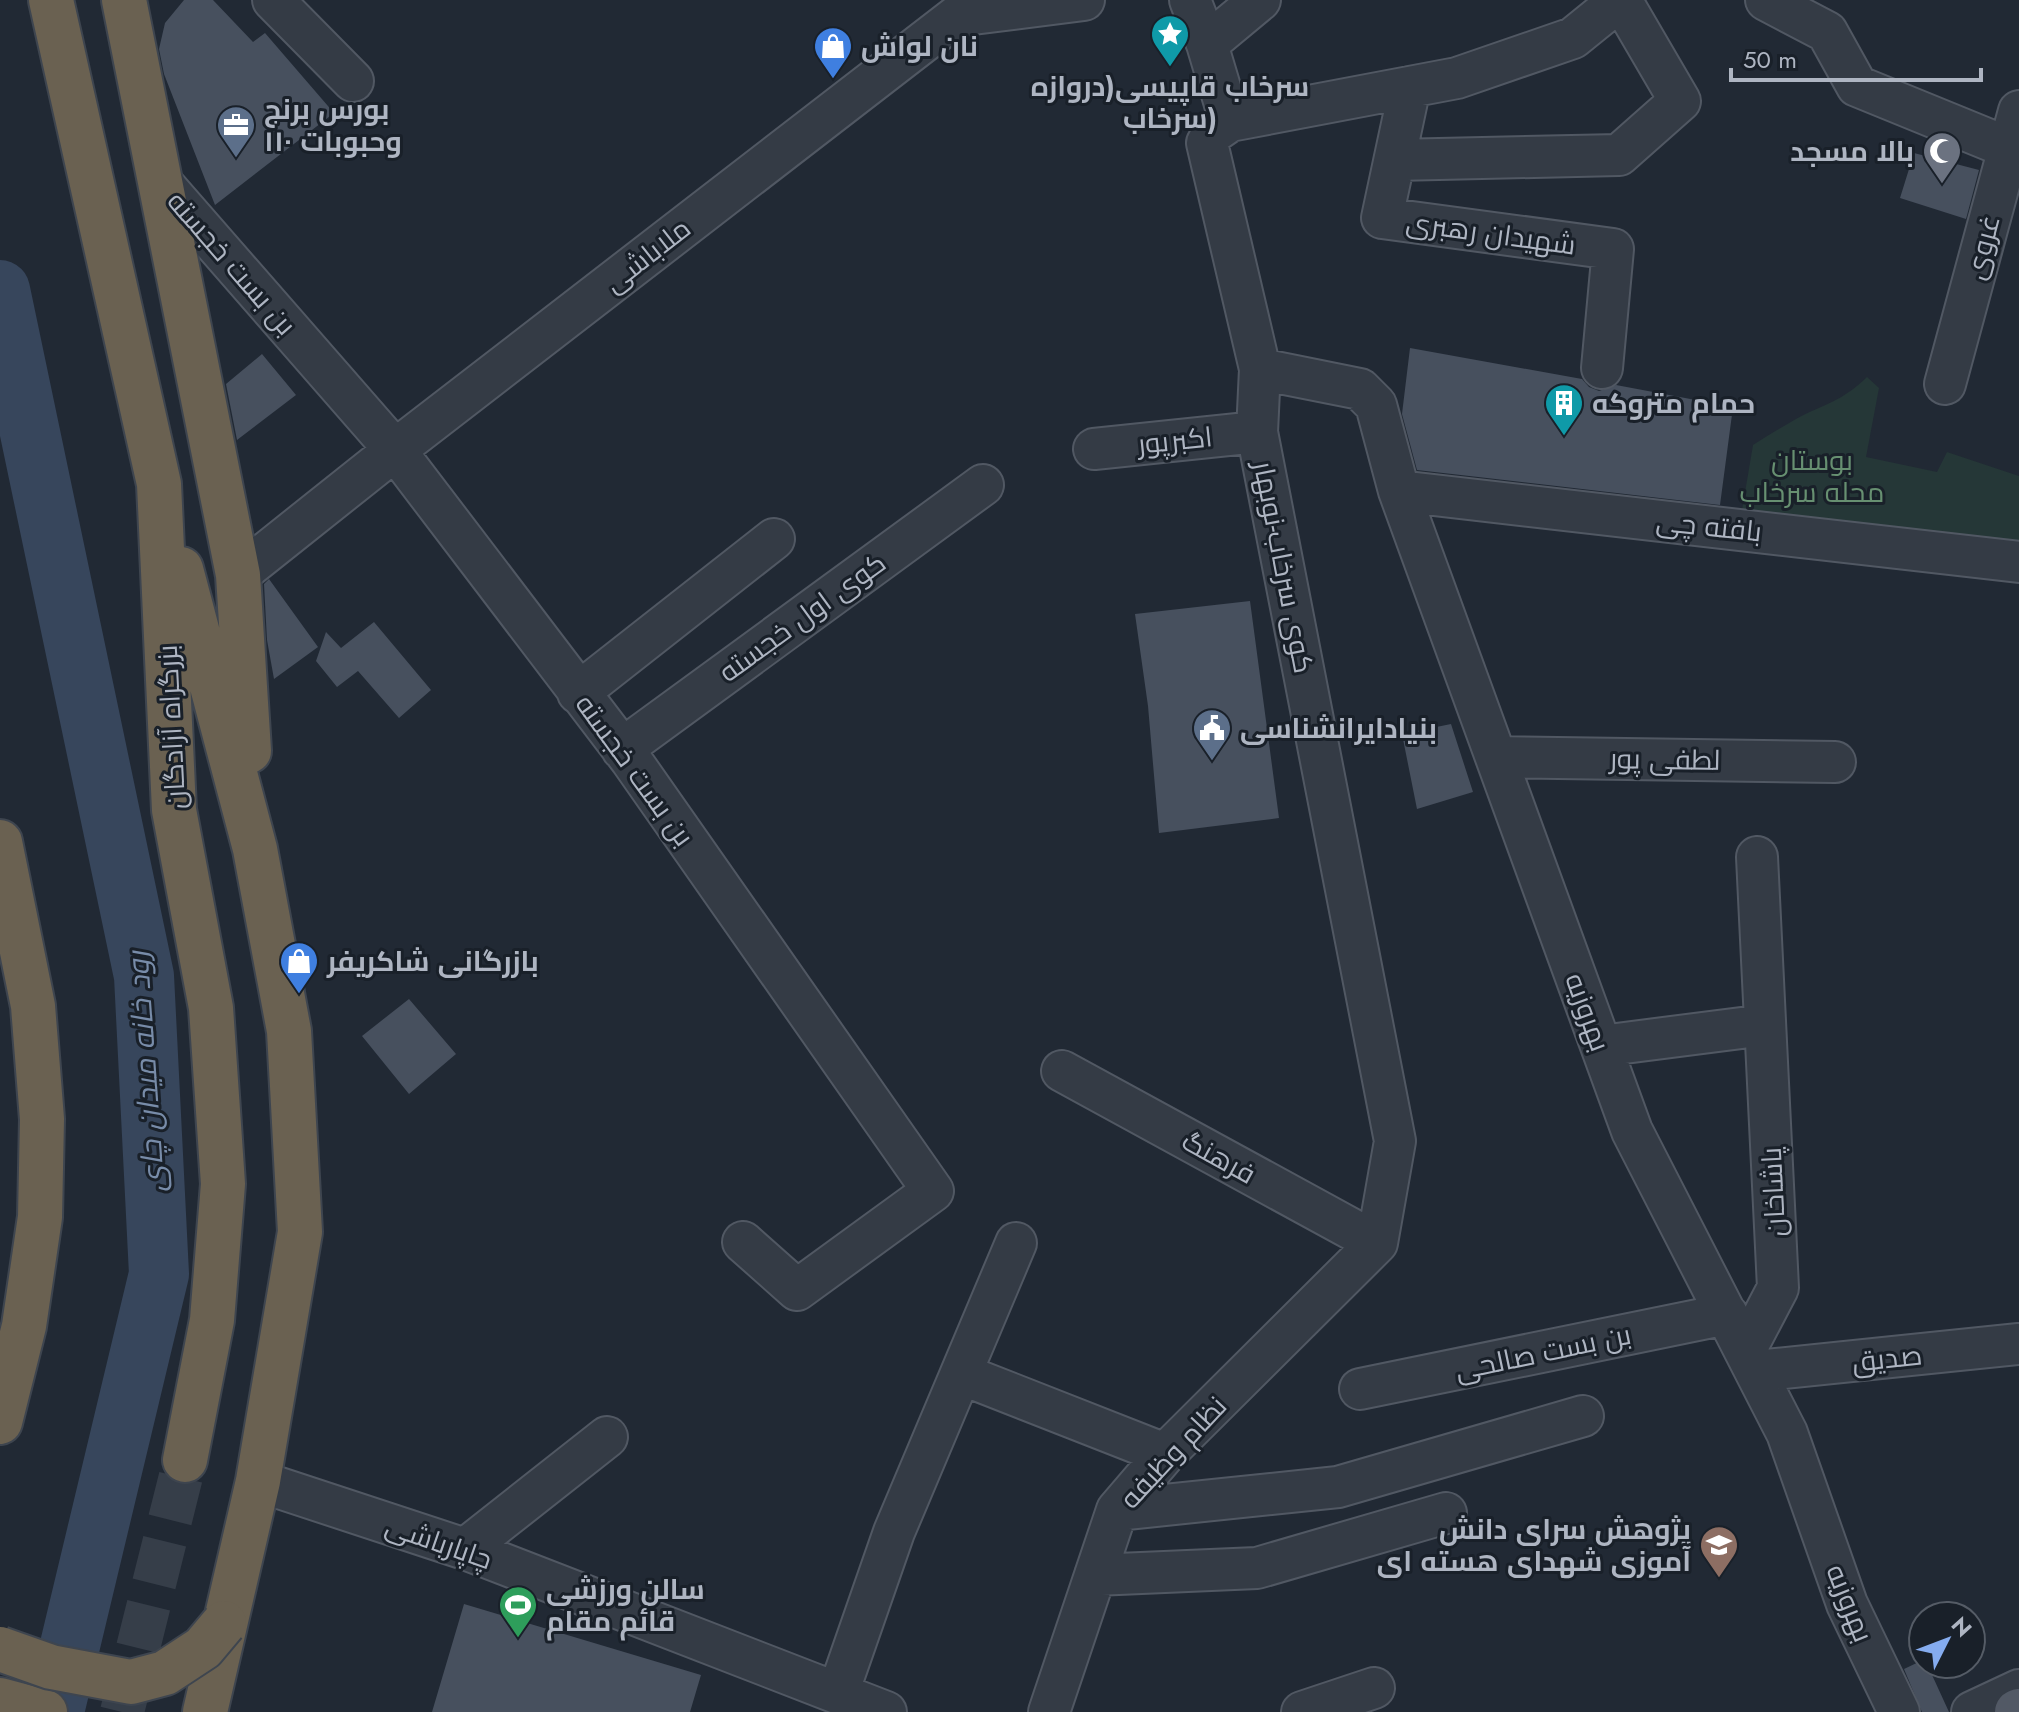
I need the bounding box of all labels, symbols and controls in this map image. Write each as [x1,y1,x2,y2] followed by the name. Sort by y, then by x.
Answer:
[1149,13,1191,68] place icon: سرخاب قاپیسی(دروازه سرخاب)
[812,25,854,80] shop icon: نان لواش
[861,26,978,67] place label: نان لواش
[1731,32,1981,82] scale bar
[1743,42,1797,77] text: 50 m
[1031,66,1309,139] place label: سرخاب قاپیسی(دروازه سرخاب)
[264,89,402,162] place label: بورس برنج وحبوبات ۱۱۰
[215,104,257,159] office icon: بورس برنج وحبوبات ۱۱۰
[1921,130,1963,185] mosque icon: بالا مسجد
[1790,131,1914,172] place label: بالا مسجد
[157,182,306,344] street label: بن بست خجسته
[1404,201,1578,266] street label: شهیدان رهبری
[595,208,699,302] street label: ملاباشی
[1954,210,2011,284] street label: غروی
[1543,382,1585,437] building icon: حمام متروکه
[1592,383,1755,424] place label: حمام متروکه
[1134,416,1214,465] street label: اکبرپور
[1739,440,1885,513] park label: بوستان محله سرخاب
[1242,456,1324,677] street label: کوی سرخاب-نوبهار
[1654,501,1764,552] street label: بافته چی
[710,543,894,692] street label: کوی اول خجسته
[147,644,196,810] street label: بزرگراه آزادگان
[565,686,704,855] street label: بن بست خجسته
[1191,707,1233,762] public building icon: بنیادایرانشناسی
[1240,708,1437,749] place label: بنیادایرانشناسی
[1607,738,1721,781] street label: لطفی پور
[278,940,320,995] shop icon: بازرگانی شاکریفر
[326,941,539,982] place label: بازرگانی شاکریفر
[115,948,175,1194] water label: رود خانه میدان چای
[1554,967,1621,1057] street label: بهروزیه
[1174,1120,1263,1194] street label: فرهنگ
[1751,1146,1796,1238] street label: پاشاخان
[1451,1314,1635,1391] street label: بن بست صالحی
[1850,1334,1924,1383] street label: صدیق
[1110,1387,1236,1518] street label: نظام وظیفه
[380,1505,498,1580] street label: چاپارباشی
[1377,1509,1691,1582] place label: پژوهش سرای دانش آموزی شهدای هسته ای
[1698,1524,1740,1579] school or university icon: پژوهش سرای دانش آموزی شهدای هسته ای
[1815,1558,1884,1648] street label: بهروزیه
[546,1569,705,1642] place label: سالن ورزشی قائم مقام
[497,1584,539,1639] sports icon: سالن ورزشی قائم مقام
[1907,1600,1987,1680] north arrow
[1944,1609,1980,1644] text: N

